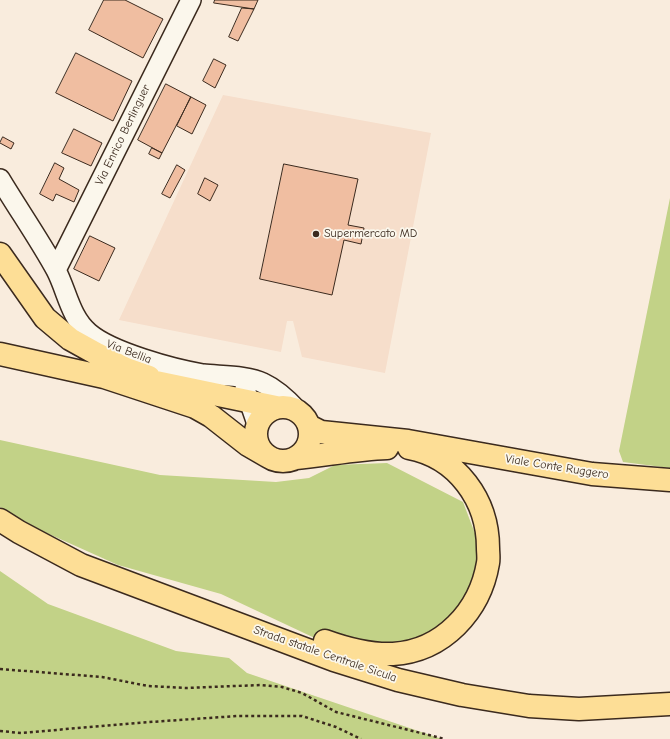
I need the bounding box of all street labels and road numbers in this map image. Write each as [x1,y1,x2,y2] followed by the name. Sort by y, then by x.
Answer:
[92,82,154,188] street label: Via Enrico Berlinguer
[104,337,154,367] street label: Via Bellia
[504,452,610,482] street label: Viale Conte Ruggero
[252,623,398,685] street label: Strada statale Centrale Sicula

